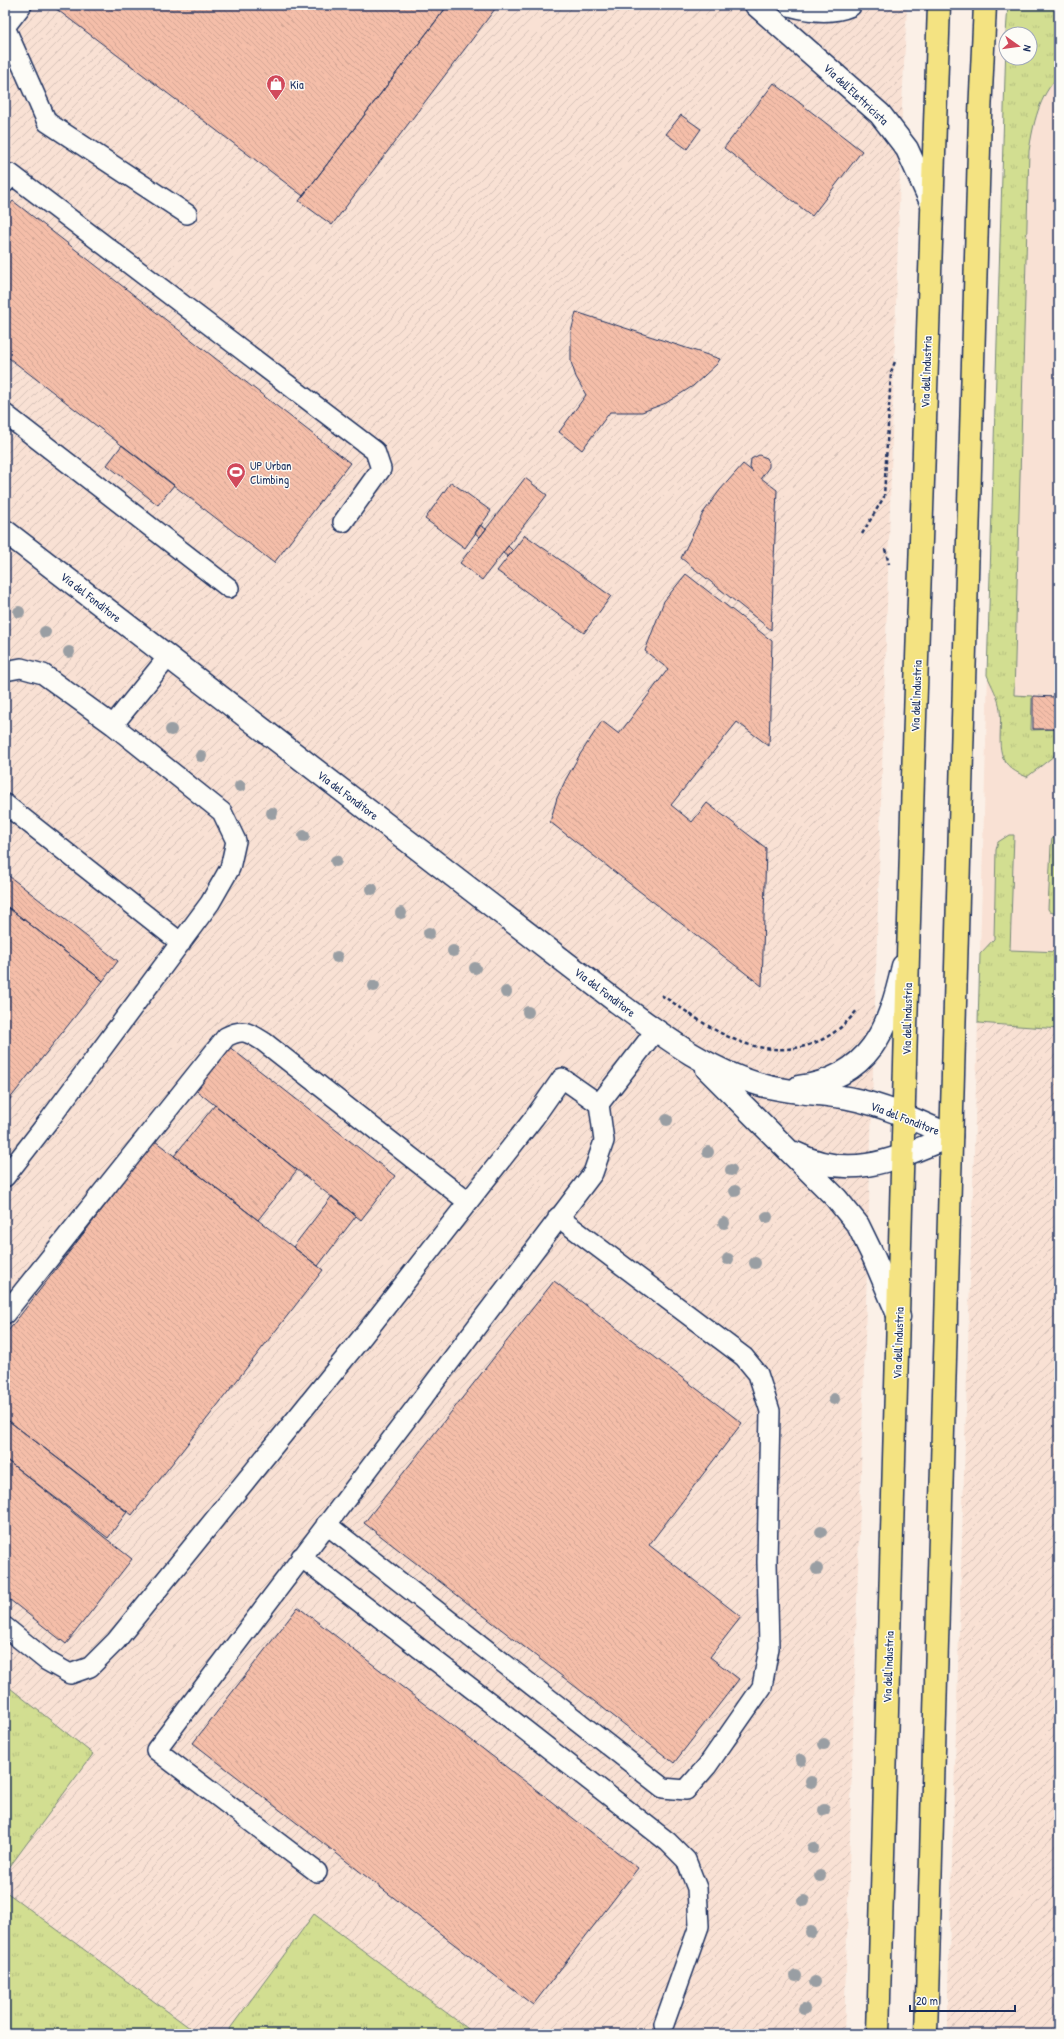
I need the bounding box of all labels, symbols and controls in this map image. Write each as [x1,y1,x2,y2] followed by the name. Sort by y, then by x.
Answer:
[998,26,1038,66] north arrow
[1020,44,1035,53] text: N
[820,59,892,129] street label: Via dell'Elettricista
[265,73,287,101] shop icon: Kia
[290,76,304,93] place label: Kia
[916,335,936,408] street label: Via dell'Industria
[250,457,291,488] place label: UP Urban Climbing
[225,461,247,489] sports icon: UP Urban Climbing
[57,568,125,626] street label: Via del Fonditore
[906,659,926,732] street label: Via dell'Industria
[314,766,382,824] street label: Via del Fonditore
[571,963,639,1021] street label: Via del Fonditore
[898,983,916,1055] street label: Via dell'Industria
[868,1097,942,1139] street label: Via del Fonditore
[888,1306,908,1379] street label: Via dell'Industria
[878,1630,898,1703] street label: Via dell'Industria
[910,1987,1015,2013] scale bar
[916,1992,938,2009] text: 20 m

